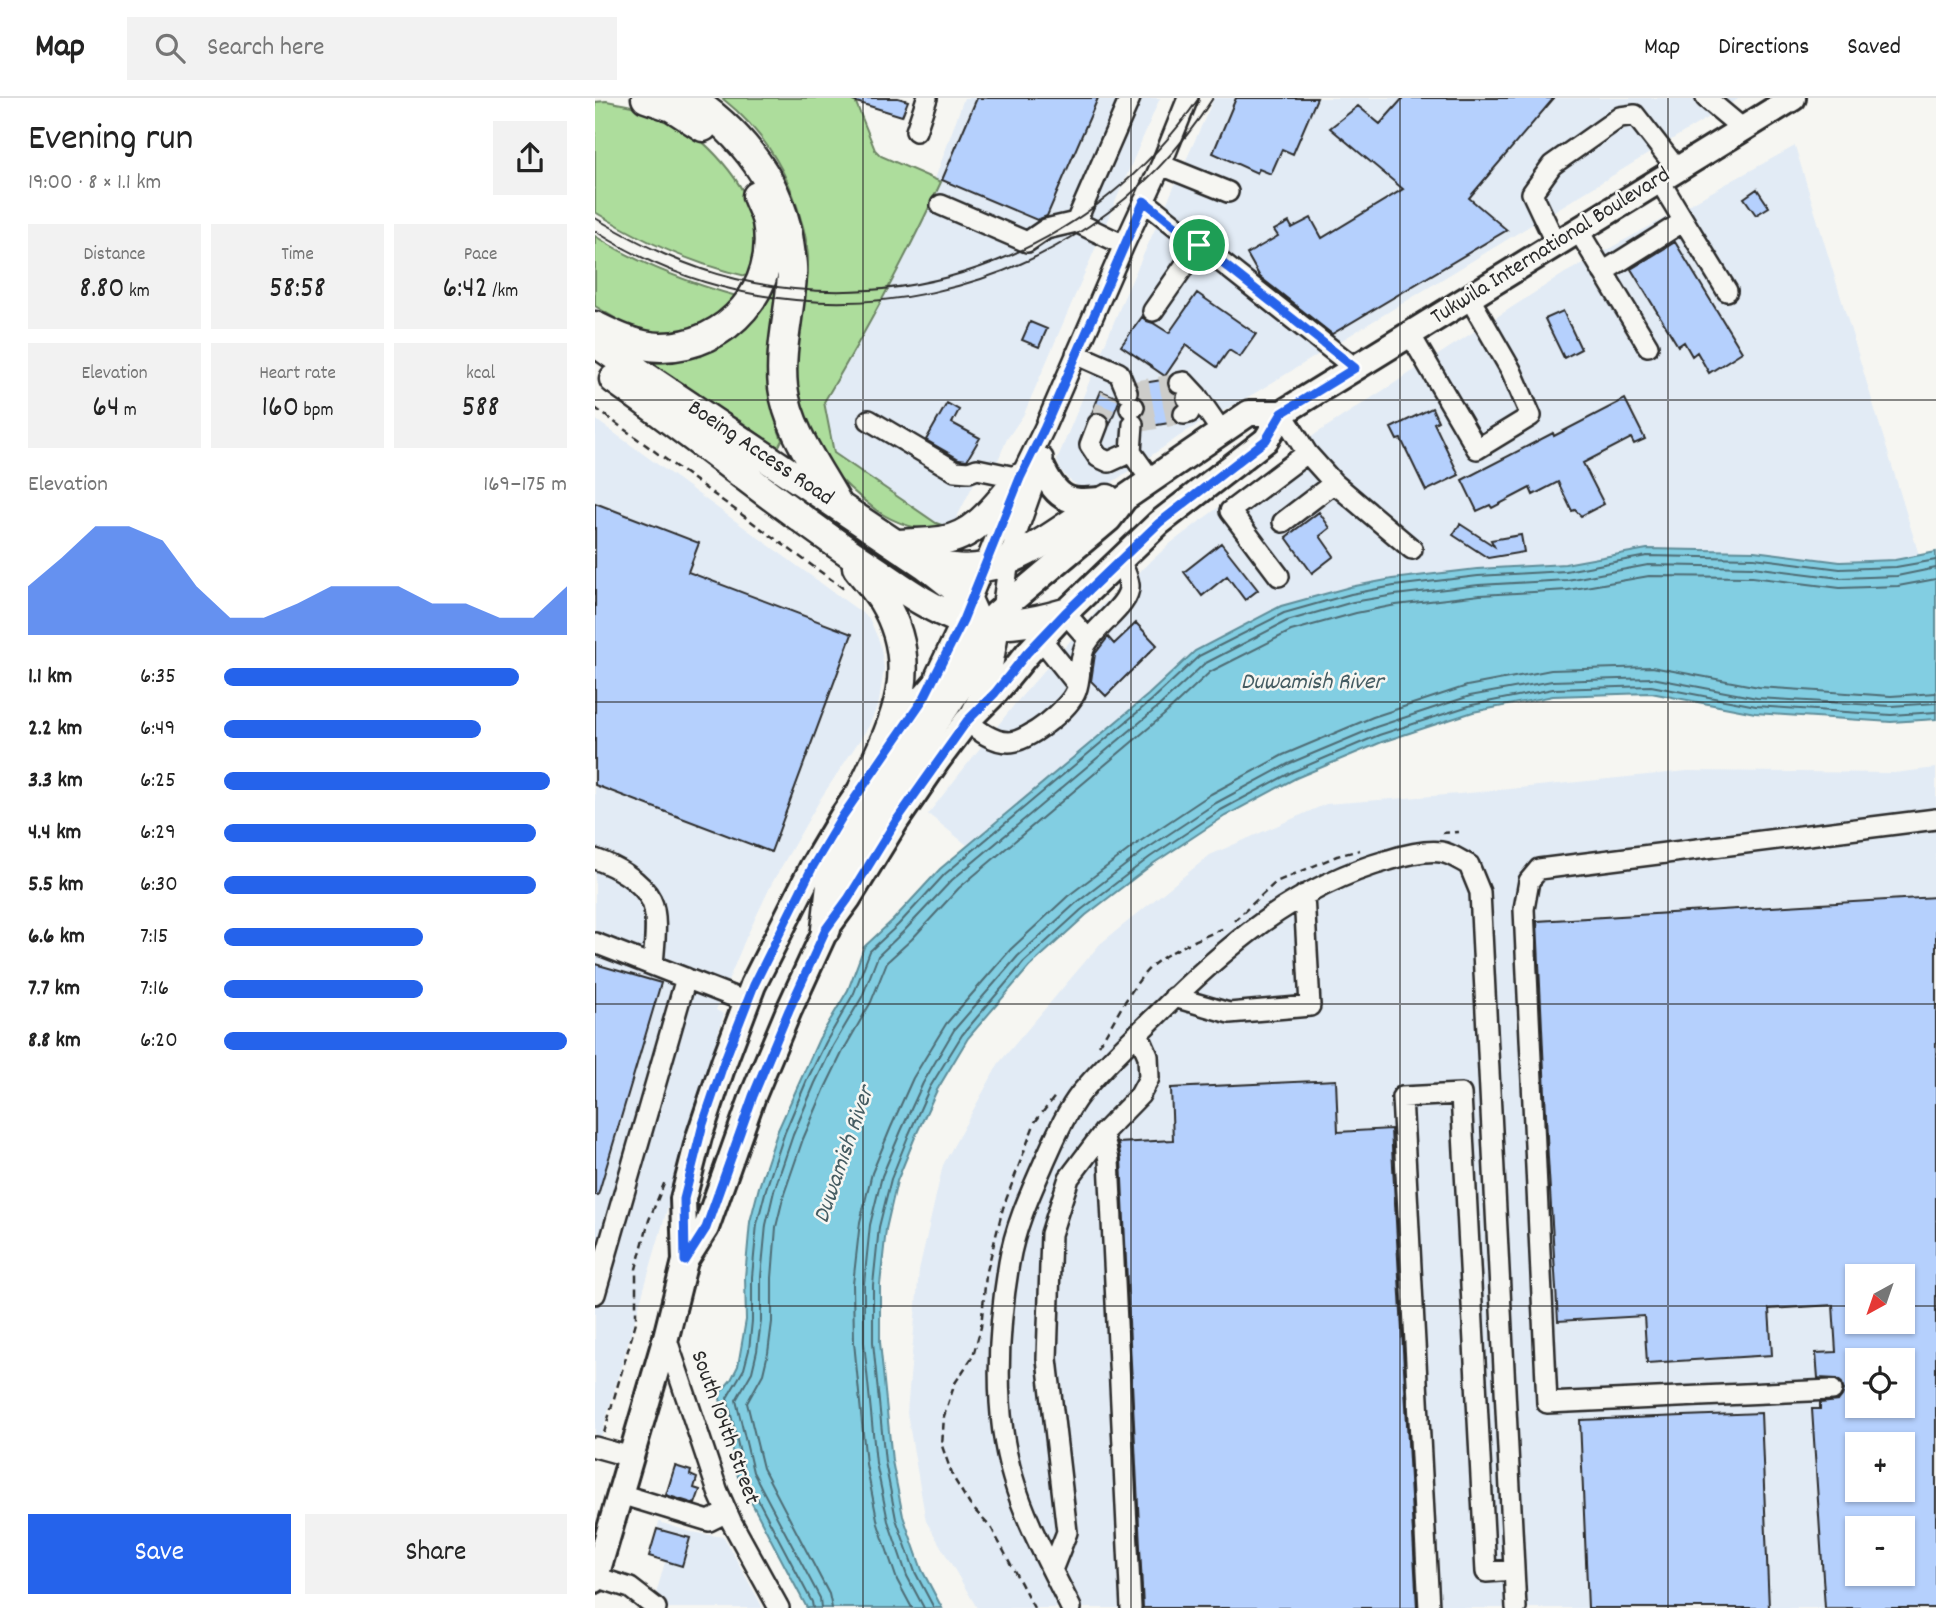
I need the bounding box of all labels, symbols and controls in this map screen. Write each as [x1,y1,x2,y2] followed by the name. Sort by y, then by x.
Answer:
[127,17,617,80] search box
[35,25,85,72] text: Map
[151,29,189,67] icon: search
[207,30,325,67] text: Search here
[1644,31,1680,65] text: Map
[1718,31,1809,65] text: Directions
[1847,31,1901,65] text: Saved
[28,113,193,168] text: Evening run
[493,121,567,195] button: share
[1425,160,1677,334] street label: Tukwila International Boulevard
[28,167,161,200] text: 19:00 · 8 × 1.1 km
[1169,215,1229,275] pin
[1180,226,1218,264] icon: arrive
[84,242,145,269] text: Distance
[281,242,314,269] text: Time
[464,242,497,269] text: Pace
[79,269,125,312] text: 8.80
[269,269,326,312] text: 58:58
[443,269,488,312] text: 6:42
[125,279,150,306] text: km
[488,279,518,306] text: /km
[81,361,148,388] text: Elevation
[259,361,336,388] text: Heart rate
[466,361,495,388] text: kcal
[92,388,119,431] text: 64
[261,388,299,431] text: 160
[462,388,499,431] text: 588
[680,393,840,515] street label: Boeing Access Road
[119,398,137,425] text: m
[299,398,334,425] text: bpm
[28,469,108,502] text: Elevation
[483,469,567,502] text: 169–175 m
[28,661,72,694] text: 1.1 km
[140,661,176,694] text: 6:35
[1241,666,1386,700] water label: Duwamish River
[28,713,82,746] text: 2.2 km
[140,713,175,746] text: 6:49
[28,765,83,798] text: 3.3 km
[140,765,176,798] text: 6:25
[28,817,81,850] text: 4.4 km
[140,817,176,850] text: 6:29
[28,869,84,902] text: 5.5 km
[140,869,178,902] text: 6:30
[28,921,85,954] text: 6.6 km
[140,921,168,954] text: 7:15
[28,973,80,1006] text: 7.7 km
[140,973,169,1006] text: 7:16
[28,1025,81,1058] text: 8.8 km
[140,1025,178,1058] text: 6:20
[806,1079,885,1228] water label: Duwamish River
[1845,1264,1915,1334] north arrow
[1845,1264,1915,1586] map controls
[681,1346,767,1510] street label: South 104th Street
[1845,1348,1915,1418] button: locate
[1845,1432,1915,1502] button: +
[28,1514,291,1594] button: Save
[305,1514,567,1594] button: Share
[1845,1516,1915,1586] button: −

